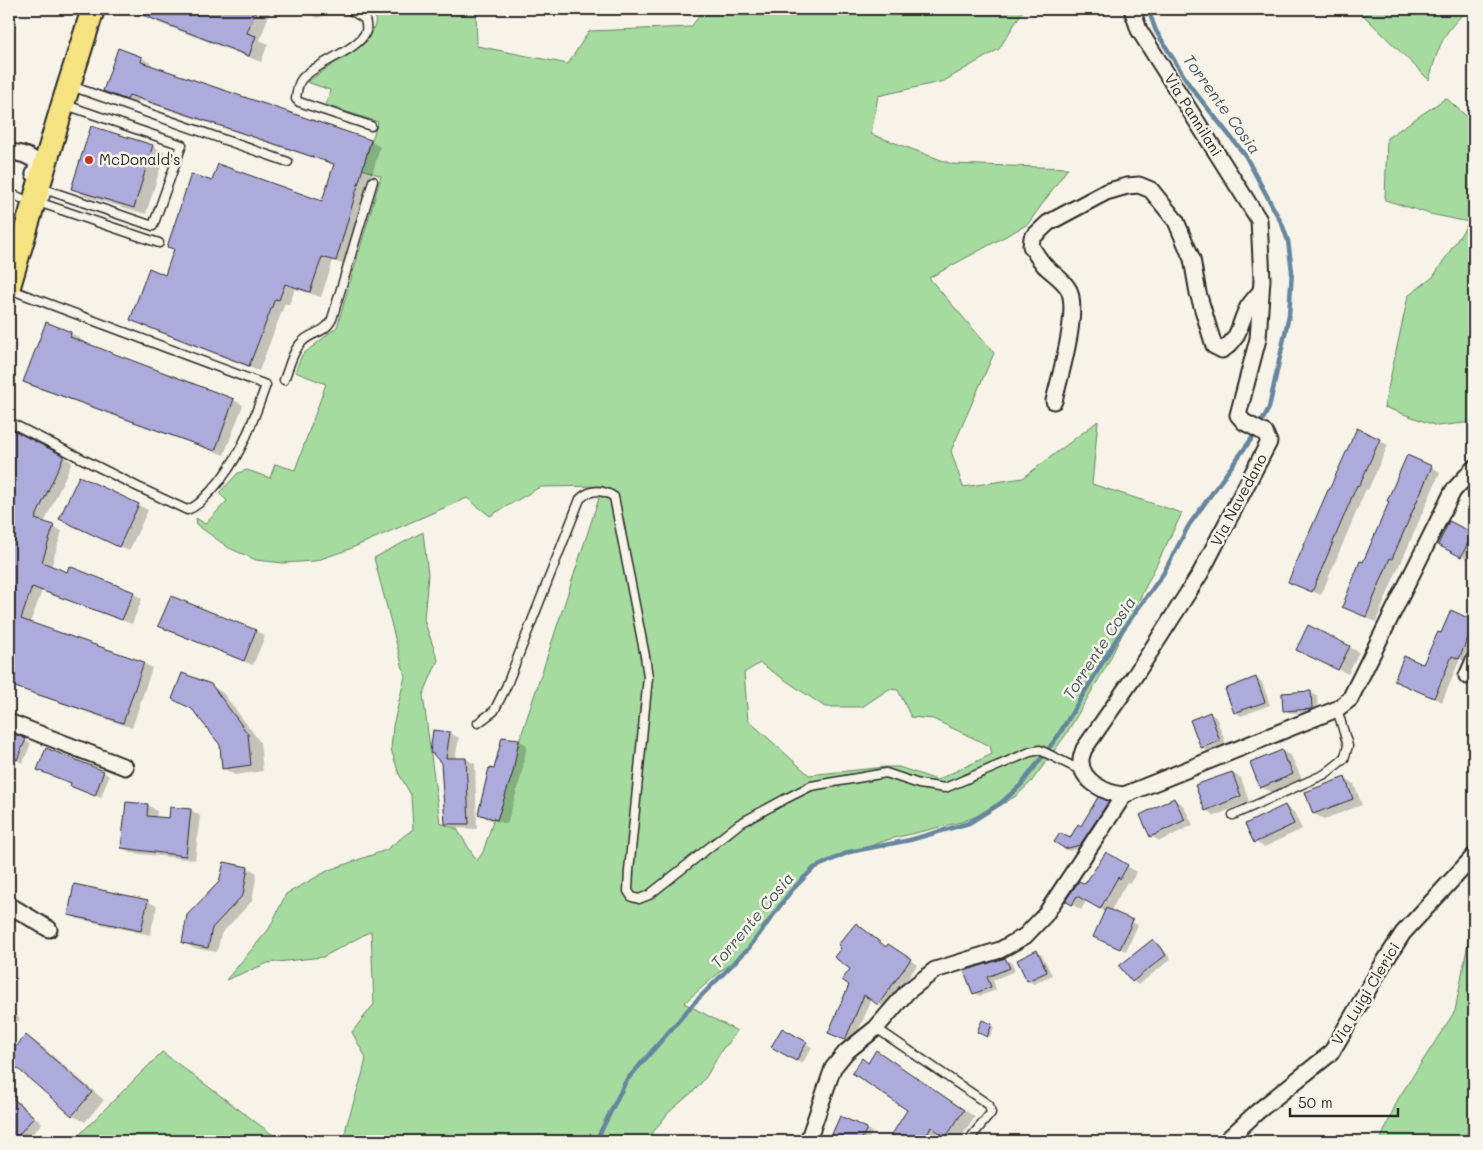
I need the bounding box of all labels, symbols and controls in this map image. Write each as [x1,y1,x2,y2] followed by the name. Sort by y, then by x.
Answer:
[1179,49,1266,158] water label: Torrente Cosia
[1160,69,1227,160] street label: Via Pannilani
[99,149,181,169] place label: McDonald's
[83,154,95,166] marker: McDonald's
[1205,450,1271,549] street label: Via Navedano
[1057,592,1140,703] water label: Torrente Cosia
[705,867,798,972] water label: Torrente Cosia
[1327,938,1404,1049] street label: Via Luigi Clerici
[1290,1085,1398,1117] scale bar
[1298,1092,1333,1112] text: 50 m

